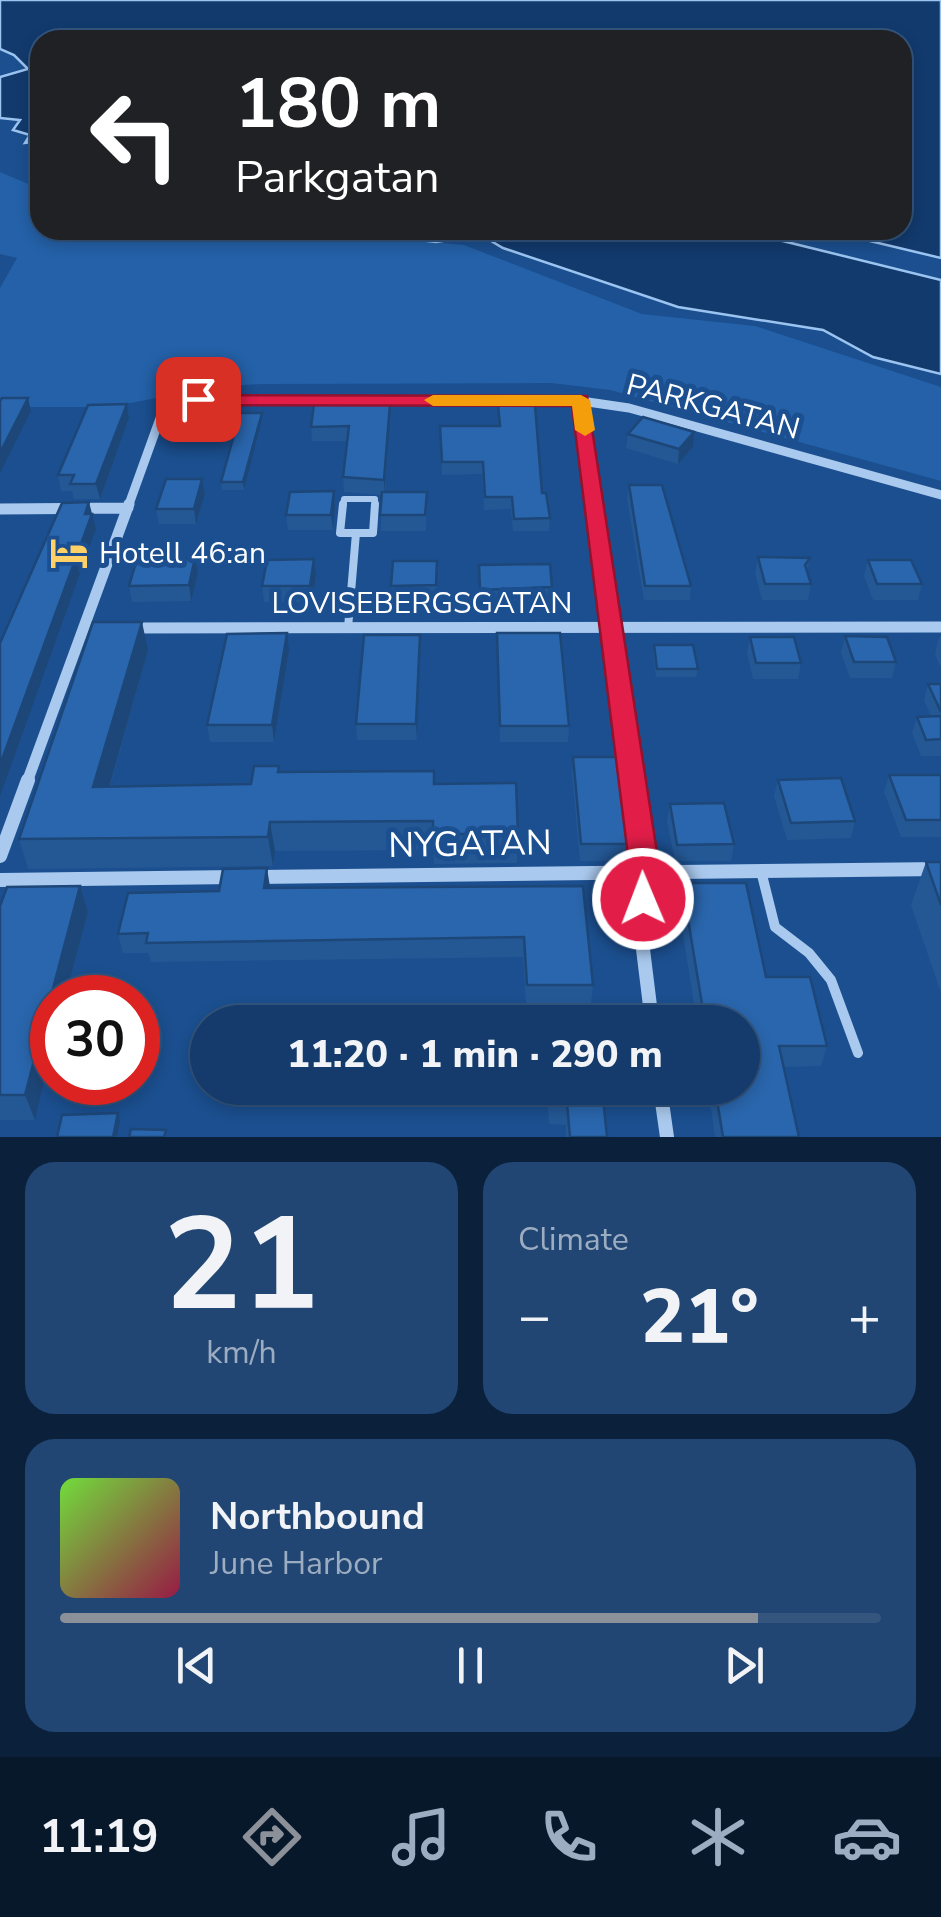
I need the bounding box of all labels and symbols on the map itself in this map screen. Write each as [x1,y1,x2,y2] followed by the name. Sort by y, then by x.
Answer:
[156,357,241,442] pin
[622,364,804,450] street label: PARKGATAN
[48,532,90,574] hotel icon: Hotell 46:an
[99,533,266,574] place label: Hotell 46:an
[271,583,573,624] street label: LOVISEBERGSGATAN
[388,819,552,869] street label: NYGATAN
[591,847,695,951] position arrow
[30,975,160,1105] speed limit sign: 30

